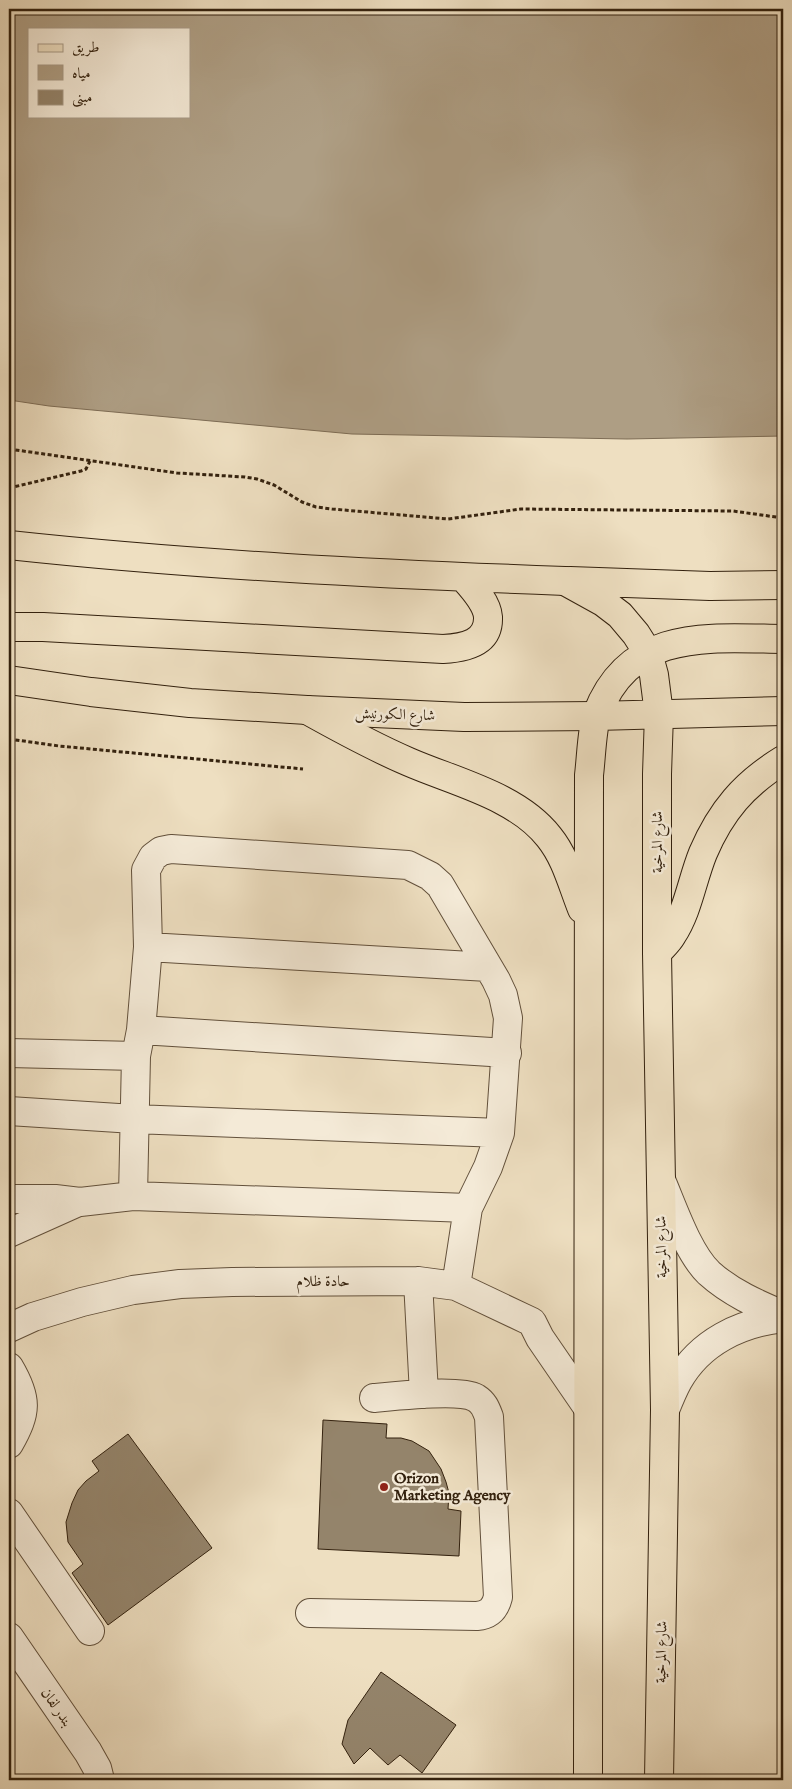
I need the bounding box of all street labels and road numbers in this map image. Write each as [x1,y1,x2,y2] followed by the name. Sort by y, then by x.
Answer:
[354,704,435,728] street label: شارع الكورنيش
[648,811,670,873] street label: شارع المرخية
[651,1216,675,1278] street label: شارع المرخية
[296,1272,350,1294] street label: حادة ظلام
[651,1621,675,1683] street label: شارع المرخية
[37,1684,77,1730] street label: بندر لفان

